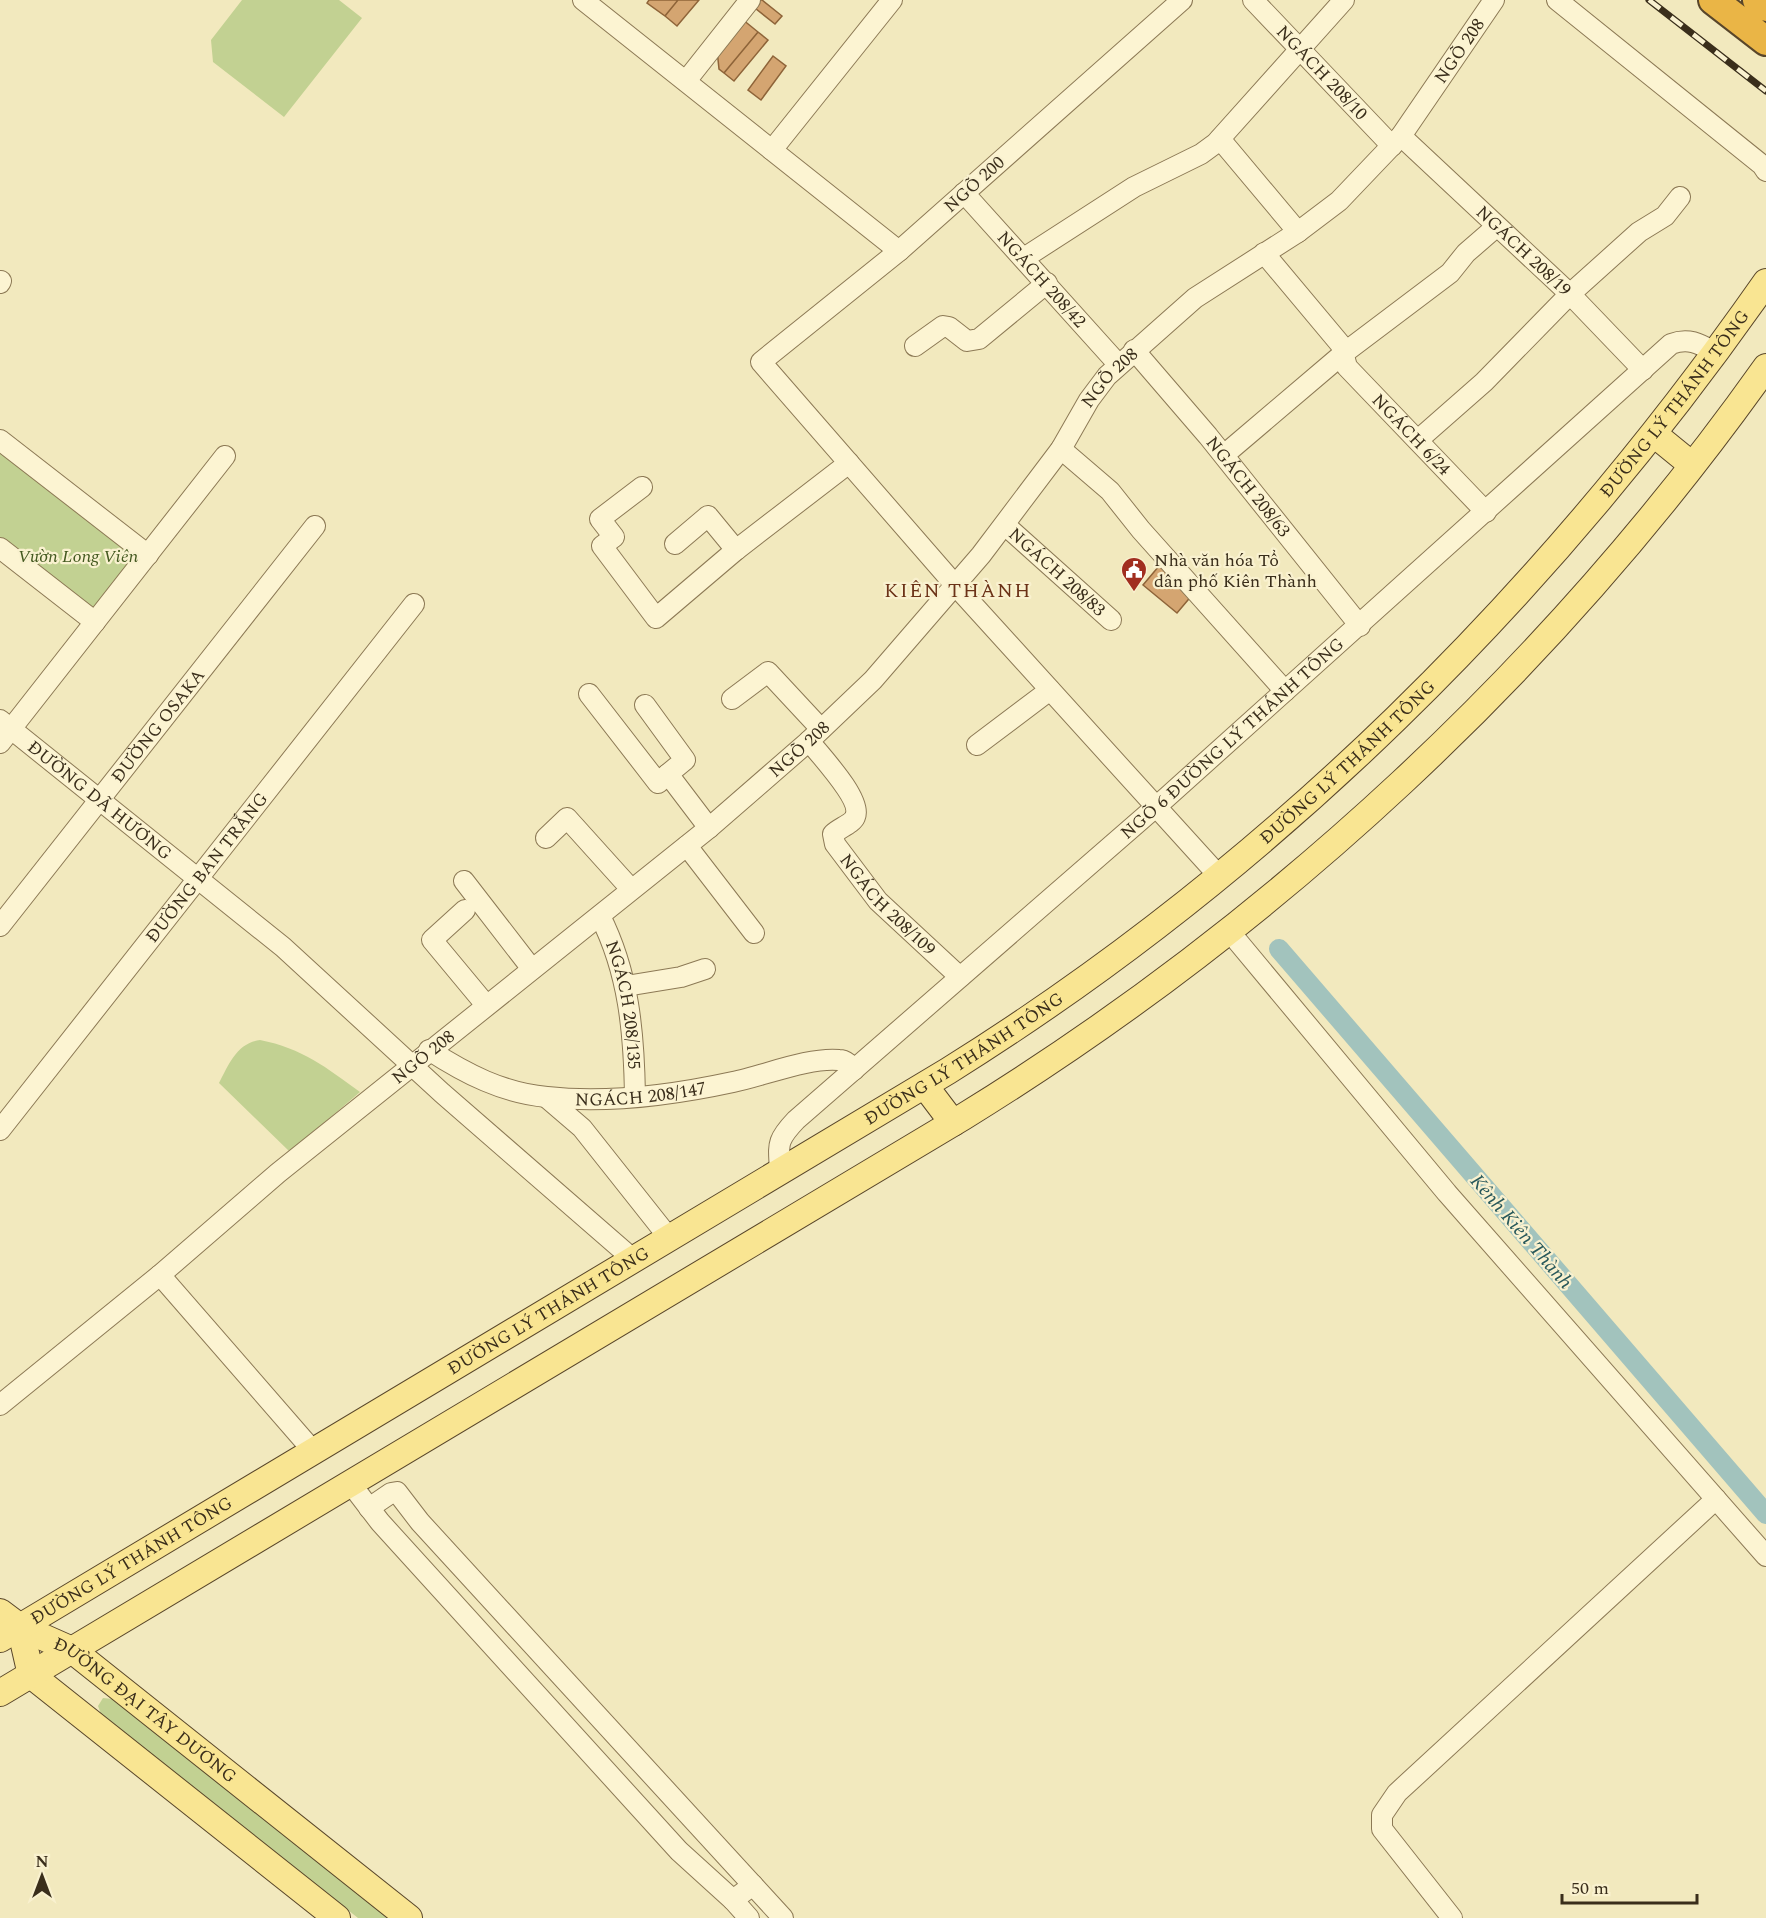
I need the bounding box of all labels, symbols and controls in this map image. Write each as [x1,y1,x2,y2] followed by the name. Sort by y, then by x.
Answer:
[1428,13,1492,89] street label: NGÕ 208
[1270,19,1374,126] street label: NGÁCH 208/10
[938,150,1011,219] street label: NGÕ 200
[1469,199,1577,303] street label: NGÁCH 208/19
[990,225,1092,334] street label: NGÁCH 208/42
[1593,304,1756,504] street label: ĐƯỜNG LÝ THÁNH TÔNG
[1075,341,1144,414] street label: NGÕ 208
[1365,388,1457,482] street label: NGÁCH 6/24
[1199,430,1297,543] street label: NGÁCH 208/63
[1002,521,1111,623] street label: NGÁCH 208/83
[18,543,139,570] park label: Vườn Long Viên
[1154,547,1317,595] place label: Nhà văn hóa Tổ dân phố Kiên Thành
[1119,555,1149,593] public building icon: Nhà văn hóa Tổ dân phố Kiên Thành
[884,576,1032,606] district label: KIÊN THÀNH
[1116,633,1348,845] street label: NGÕ 6 ĐƯỜNG LÝ THÁNH TÔNG
[105,663,212,789] street label: ĐƯỜNG OSAKA
[1254,677,1440,847] street label: ĐƯỜNG LÝ THÁNH TÔNG
[763,715,836,784] street label: NGÕ 208
[21,734,178,867] street label: ĐƯỜNG DÃ HƯƠNG
[139,787,275,949] street label: ĐƯỜNG BAN TRẮNG
[833,848,942,962] street label: NGÁCH 208/109
[598,936,647,1070] street label: NGÁCH 208/135
[859,985,1069,1132] street label: ĐƯỜNG LÝ THÁNH TÔNG
[386,1023,461,1091] street label: NGÕ 208
[575,1075,708,1113] street label: NGÁCH 208/147
[1463,1167,1580,1296] water label: Kênh Kiên Thành
[442,1240,655,1382] street label: ĐƯỜNG LÝ THÁNH TÔNG
[25,1490,238,1632] street label: ĐƯỜNG LÝ THÁNH TÔNG
[49,1630,242,1790] street label: ĐƯỜNG ĐẠI TÂY DƯƠNG
[12,1846,72,1906] north arrow
[35,1850,49,1874] text: N
[1562,1867,1697,1905] scale bar
[1571,1875,1609,1902] text: 50 m

